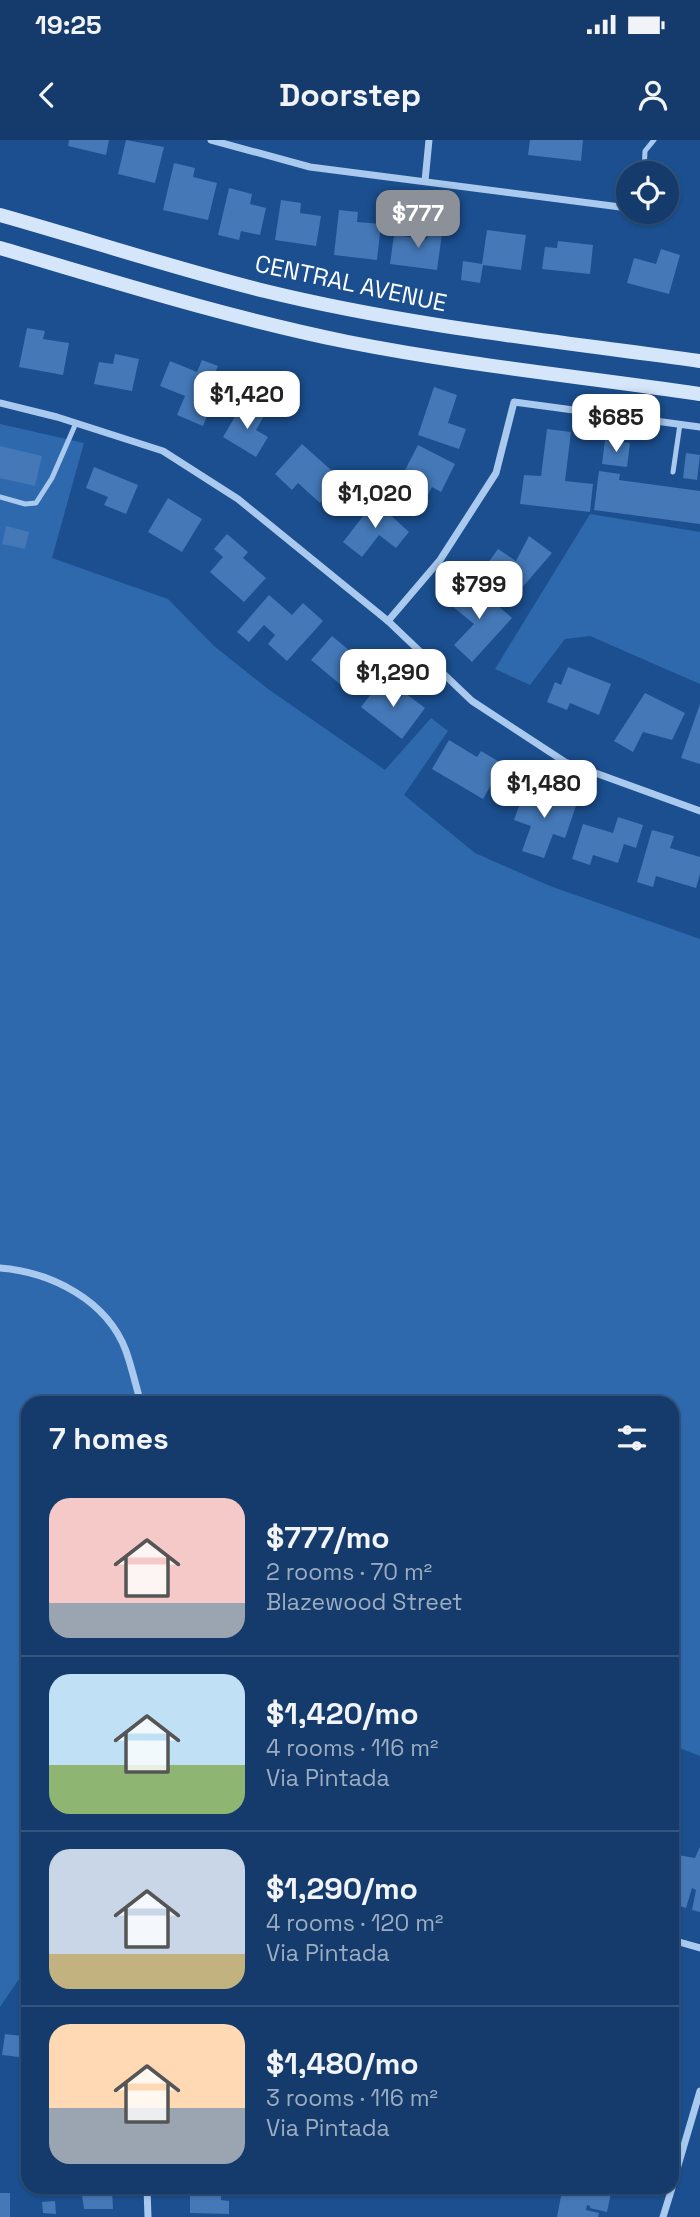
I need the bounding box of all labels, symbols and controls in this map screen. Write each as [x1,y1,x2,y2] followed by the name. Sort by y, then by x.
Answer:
[35,8,102,42] text: 19:25
[279,75,421,115] text: Doorstep
[28,76,66,114] icon: back
[634,76,672,114] icon: person
[616,161,679,224] map controls
[616,161,679,224] button: locate
[377,190,459,250] pin: $777
[392,198,444,228] text: $777
[252,248,450,318] street label: CENTRAL AVENUE
[190,372,304,431] pin: $1,420
[210,379,284,409] text: $1,420
[575,394,657,454] pin: $685
[588,402,644,432] text: $685
[318,470,432,530] pin: $1,020
[338,478,412,508] text: $1,020
[438,561,520,621] pin: $799
[451,569,507,599] text: $799
[336,650,450,709] pin: $1,290
[356,657,430,687] text: $1,290
[487,760,601,820] pin: $1,480
[507,768,581,798] text: $1,480
[49,1419,169,1458] text: 7 homes
[613,1419,651,1457] icon: filters
[266,1518,390,1557] text: $777/mo
[105,1526,189,1610] icon: home
[266,1557,432,1587] text: 2 rooms · 70 m²
[266,1587,463,1617] text: Blazewood Street
[266,1694,419,1733] text: $1,420/mo
[105,1702,189,1786] icon: home
[266,1733,438,1763] text: 4 rooms · 116 m²
[266,1763,390,1793] text: Via Pintada
[266,1869,418,1908] text: $1,290/mo
[105,1877,189,1961] icon: home
[266,1908,443,1938] text: 4 rooms · 120 m²
[266,1938,390,1968] text: Via Pintada
[266,2044,419,2083] text: $1,480/mo
[105,2052,189,2136] icon: home
[266,2083,438,2113] text: 3 rooms · 116 m²
[266,2113,390,2143] text: Via Pintada

